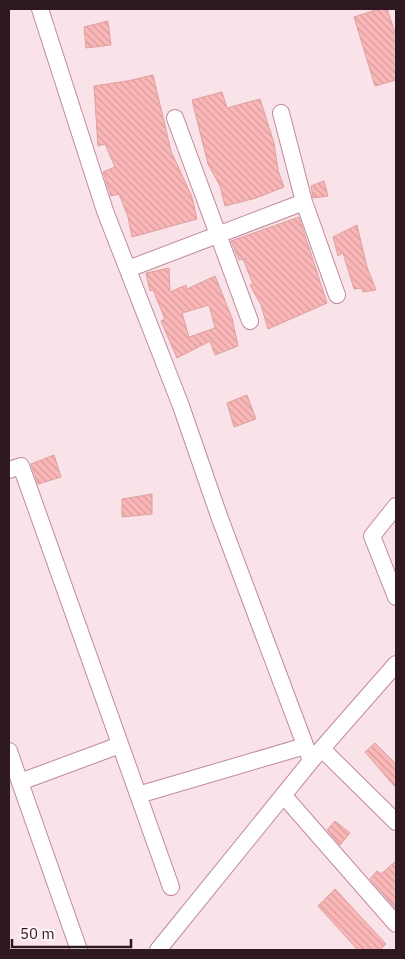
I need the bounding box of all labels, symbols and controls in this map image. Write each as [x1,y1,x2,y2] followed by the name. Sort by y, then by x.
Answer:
[12,916,131,948] scale bar
[20,924,55,943] text: 50 m

